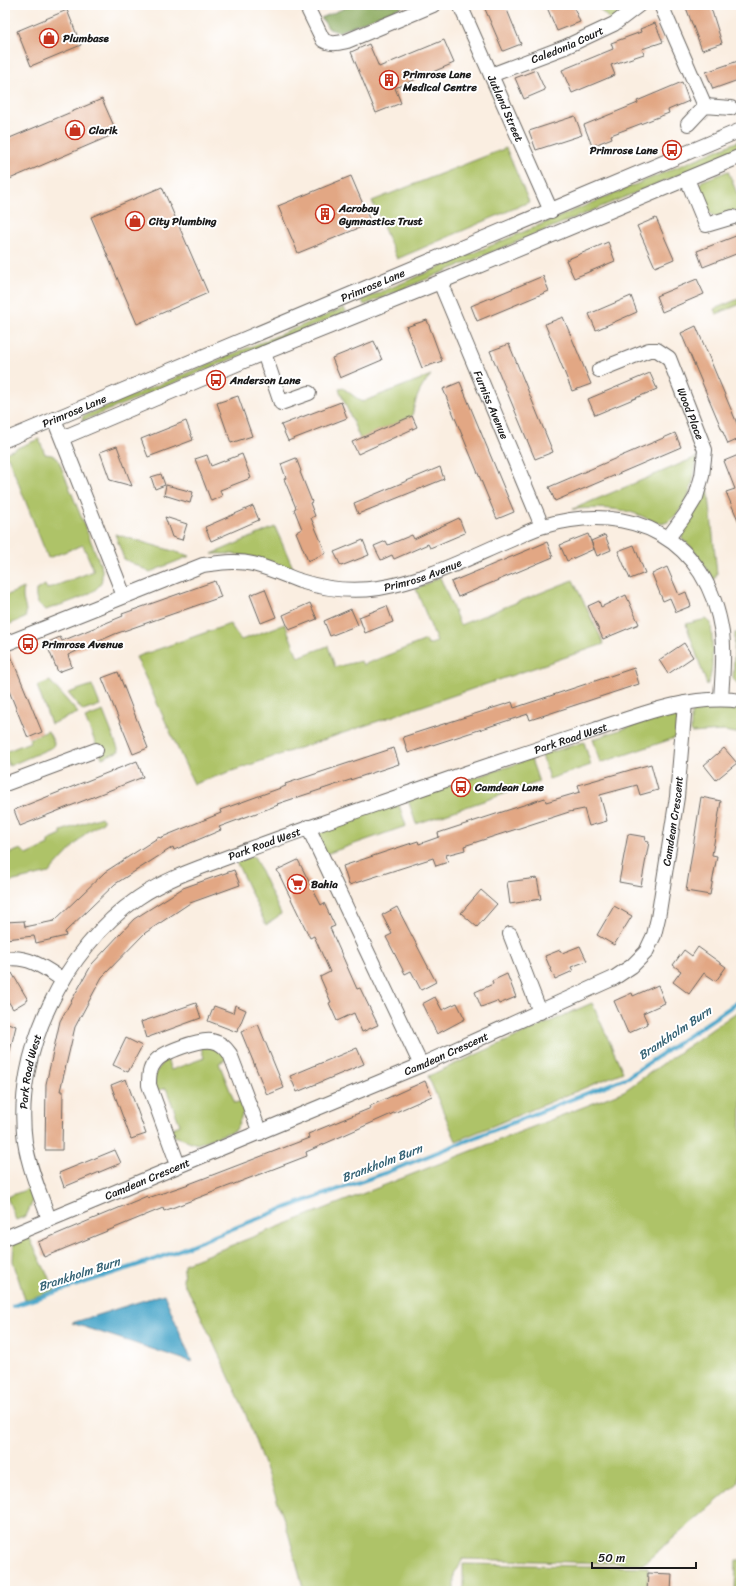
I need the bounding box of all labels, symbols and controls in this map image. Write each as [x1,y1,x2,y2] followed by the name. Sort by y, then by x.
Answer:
[528,21,607,69] street label: Caledonia Court
[38,27,60,49] shop icon: Plumbase
[63,29,110,48] place label: Plumbase
[402,65,477,97] place label: Primrose Lane Medical Centre
[378,69,400,91] building icon: Primrose Lane Medical Centre
[482,71,529,145] street label: Jutland Street
[64,119,86,141] shop icon: Clarik
[88,121,118,140] place label: Clarik
[661,139,683,161] bus stop icon: Primrose Lane
[590,141,658,160] place label: Primrose Lane
[338,199,423,231] place label: Acrobay Gymnastics Trust
[314,203,336,225] building icon: Acrobay Gymnastics Trust
[124,210,146,232] shop icon: City Plumbing
[148,212,217,231] place label: City Plumbing
[338,263,408,307] street label: Primrose Lane
[468,367,514,442] street label: Furniss Avenue
[205,369,227,391] bus stop icon: Anderson Lane
[229,371,301,390] place label: Anderson Lane
[672,385,710,443] street label: Wood Place
[39,389,110,433] street label: Primrose Lane
[382,553,465,597] street label: Primrose Avenue
[17,633,39,655] bus stop icon: Primrose Avenue
[42,635,124,654] place label: Primrose Avenue
[531,717,610,759] street label: Park Road West
[657,775,688,867] street label: Camdean Crescent
[450,776,472,798] bus stop icon: Camdean Lane
[474,778,544,797] place label: Camdean Lane
[225,822,303,866] street label: Park Road West
[286,873,308,895] supermarket icon: Bahia
[311,875,338,894] place label: Bahia
[634,999,718,1066] water label: Brankholm Burn
[401,1026,491,1081] street label: Camdean Crescent
[14,1031,47,1109] street label: Park Road West
[338,1137,427,1188] water label: Brankholm Burn
[102,1153,193,1205] street label: Camdean Crescent
[35,1250,124,1298] water label: Brankholm Burn
[592,1544,696,1570] scale bar
[598,1547,625,1569] text: 50 m

